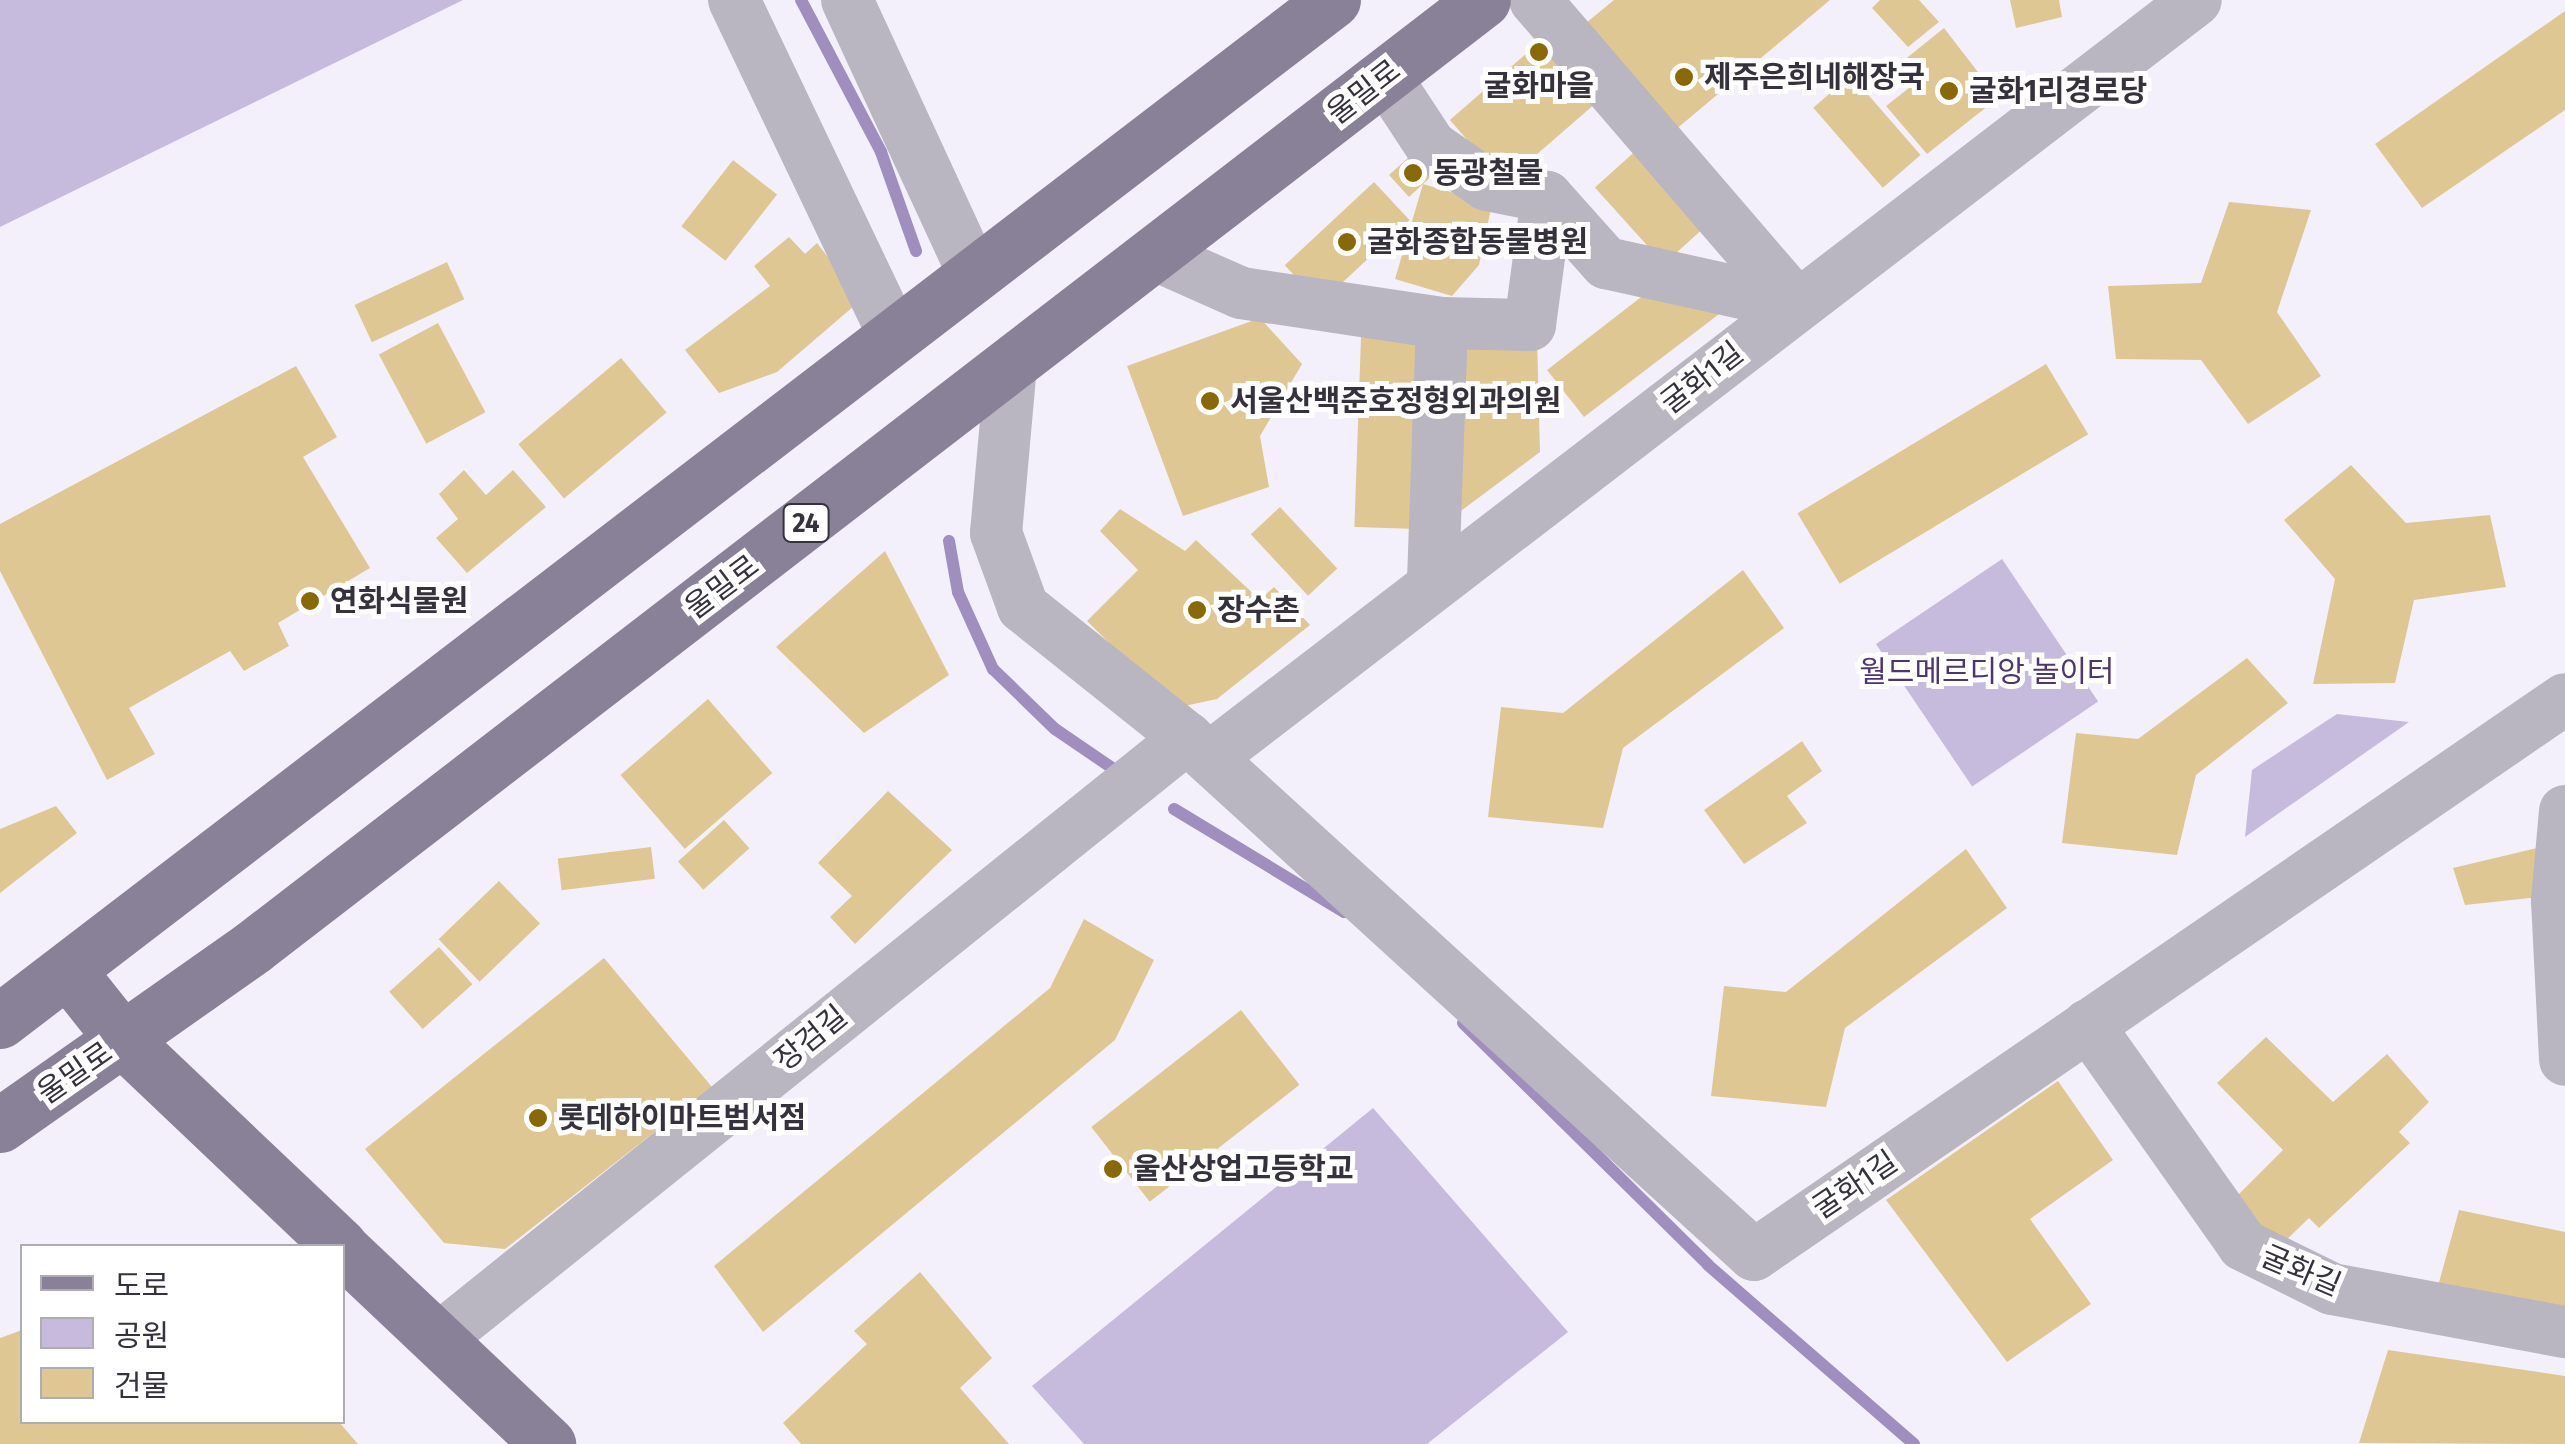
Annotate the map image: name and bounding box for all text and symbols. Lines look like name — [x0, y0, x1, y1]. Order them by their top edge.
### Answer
marker: 굴화마을 — [1528, 41, 1550, 63]
street label: 울밀로 — [1320, 52, 1408, 132]
place label: 제주은희네해장국 — [1704, 59, 1925, 95]
marker: 제주은희네해장국 — [1673, 66, 1695, 88]
place label: 굴화마을 — [1484, 68, 1594, 104]
place label: 굴화1리경로당 — [1969, 73, 2147, 109]
marker: 굴화1리경로당 — [1938, 80, 1960, 102]
place label: 동광철물 — [1433, 155, 1543, 191]
marker: 동광철물 — [1402, 162, 1424, 184]
place label: 굴화종합동물병원 — [1367, 224, 1588, 260]
marker: 굴화종합동물병원 — [1336, 231, 1358, 253]
street label: 굴화1길 — [1654, 335, 1750, 421]
place label: 서울산백준호정형외과의원 — [1230, 383, 1561, 419]
marker: 서울산백준호정형외과의원 — [1199, 390, 1221, 412]
road number: 24 — [781, 500, 831, 546]
street label: 울밀로 — [678, 548, 766, 626]
place label: 연화식물원 — [330, 583, 468, 619]
marker: 연화식물원 — [299, 590, 321, 612]
place label: 장수촌 — [1217, 592, 1300, 628]
marker: 장수촌 — [1186, 599, 1208, 621]
park label: 월드메르디앙 놀이터 — [1859, 654, 2115, 690]
street label: 장검길 — [767, 998, 855, 1078]
street label: 울밀로 — [31, 1035, 119, 1111]
place label: 롯데하이마트범서점 — [558, 1100, 806, 1136]
marker: 롯데하이마트범서점 — [527, 1107, 549, 1129]
street label: 굴화1길 — [1806, 1144, 1904, 1226]
place label: 울산상업고등학교 — [1133, 1151, 1354, 1187]
marker: 울산상업고등학교 — [1102, 1158, 1124, 1180]
street label: 굴화길 — [2256, 1238, 2346, 1304]
legend — [20, 1244, 345, 1424]
text: 도로 — [114, 1268, 169, 1304]
text: 공원 — [114, 1318, 169, 1354]
text: 건물 — [114, 1368, 169, 1404]

